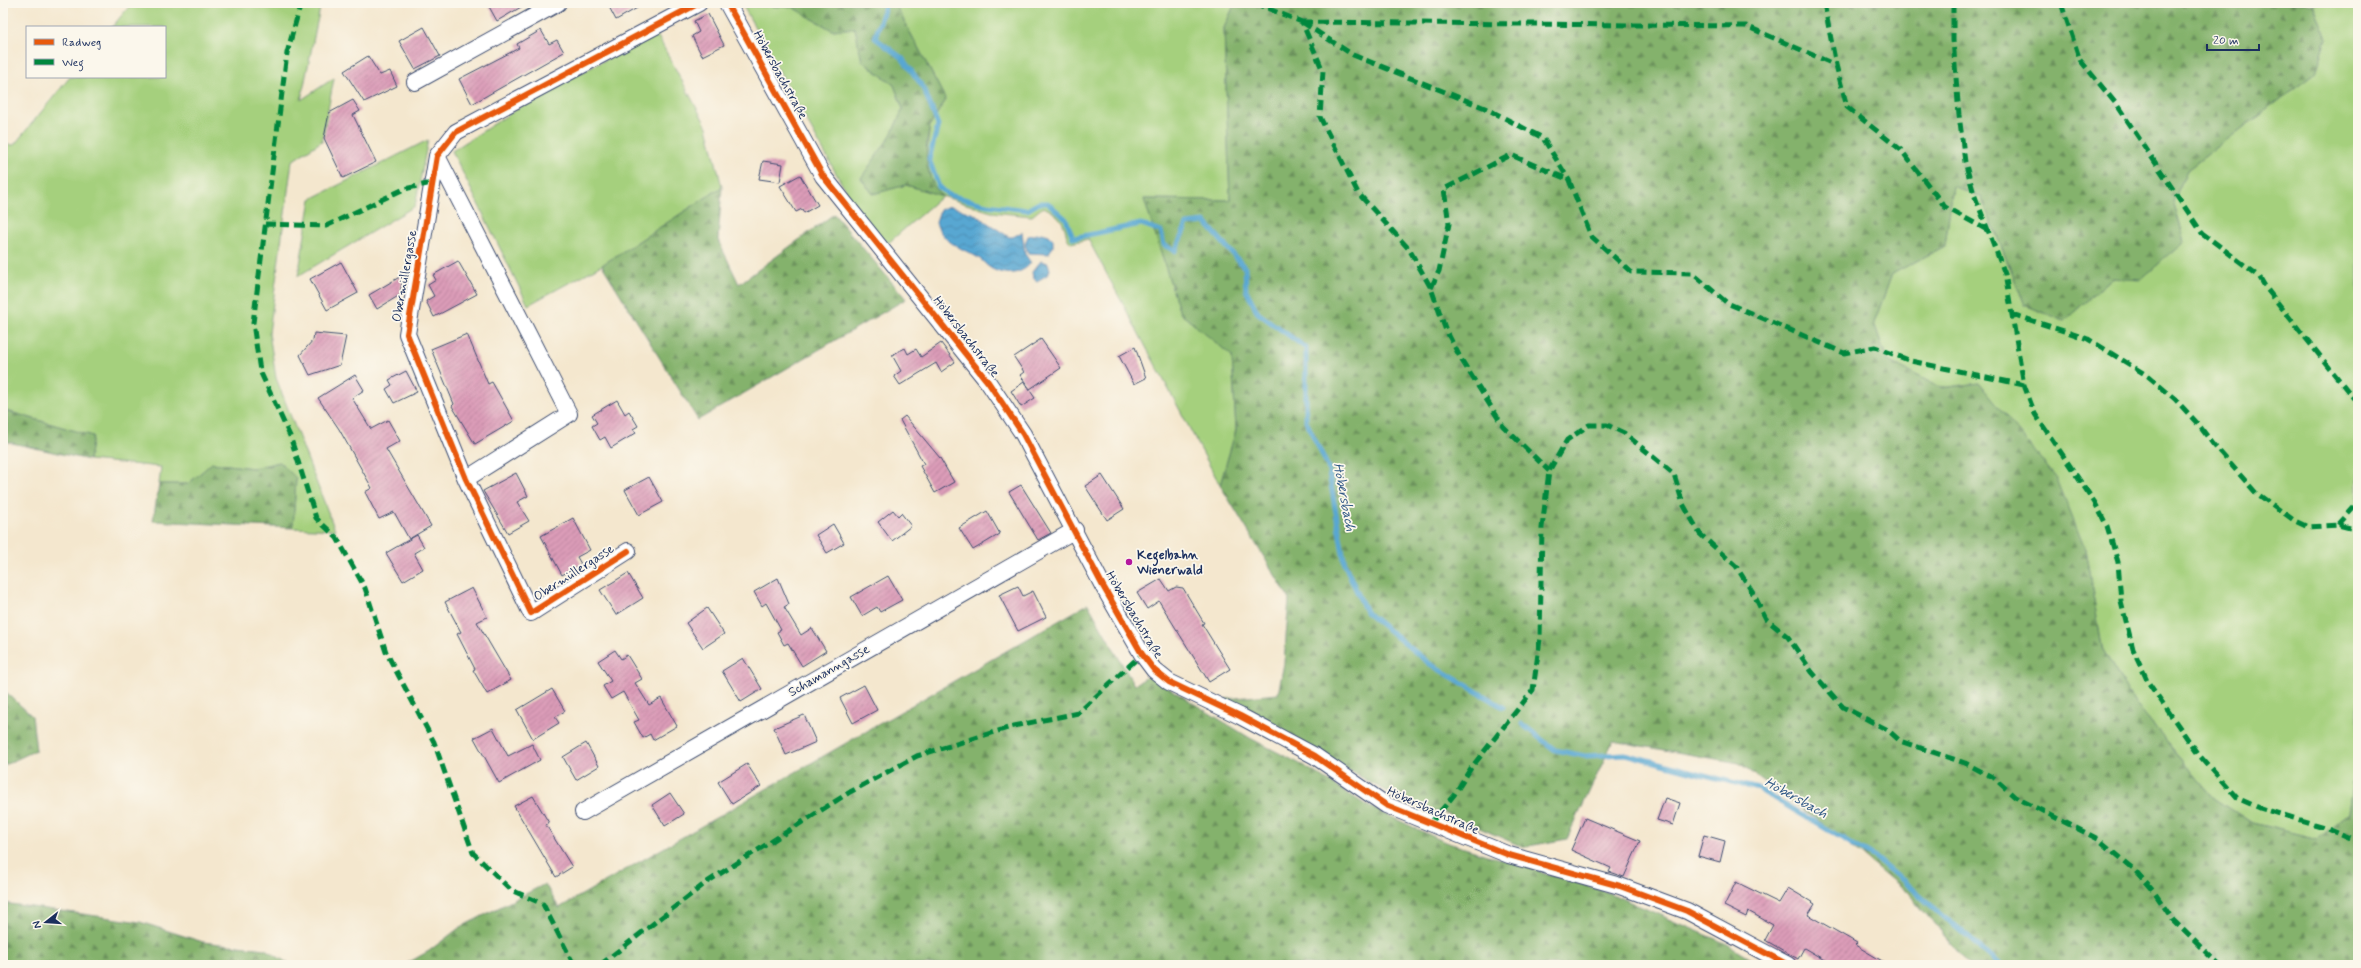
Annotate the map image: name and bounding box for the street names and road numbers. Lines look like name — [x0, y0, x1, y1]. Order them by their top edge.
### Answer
street label: Höbersbachstraße — [749, 28, 811, 122]
street label: Obermüllergasse — [389, 229, 421, 323]
street label: Höbersbachstraße — [929, 293, 1003, 381]
street label: Obermüllergasse — [530, 541, 618, 605]
street label: Höbersbachstraße — [1101, 568, 1167, 662]
street label: Schamanngasse — [785, 641, 873, 701]
street label: Höbersbachstraße — [1384, 783, 1482, 839]

